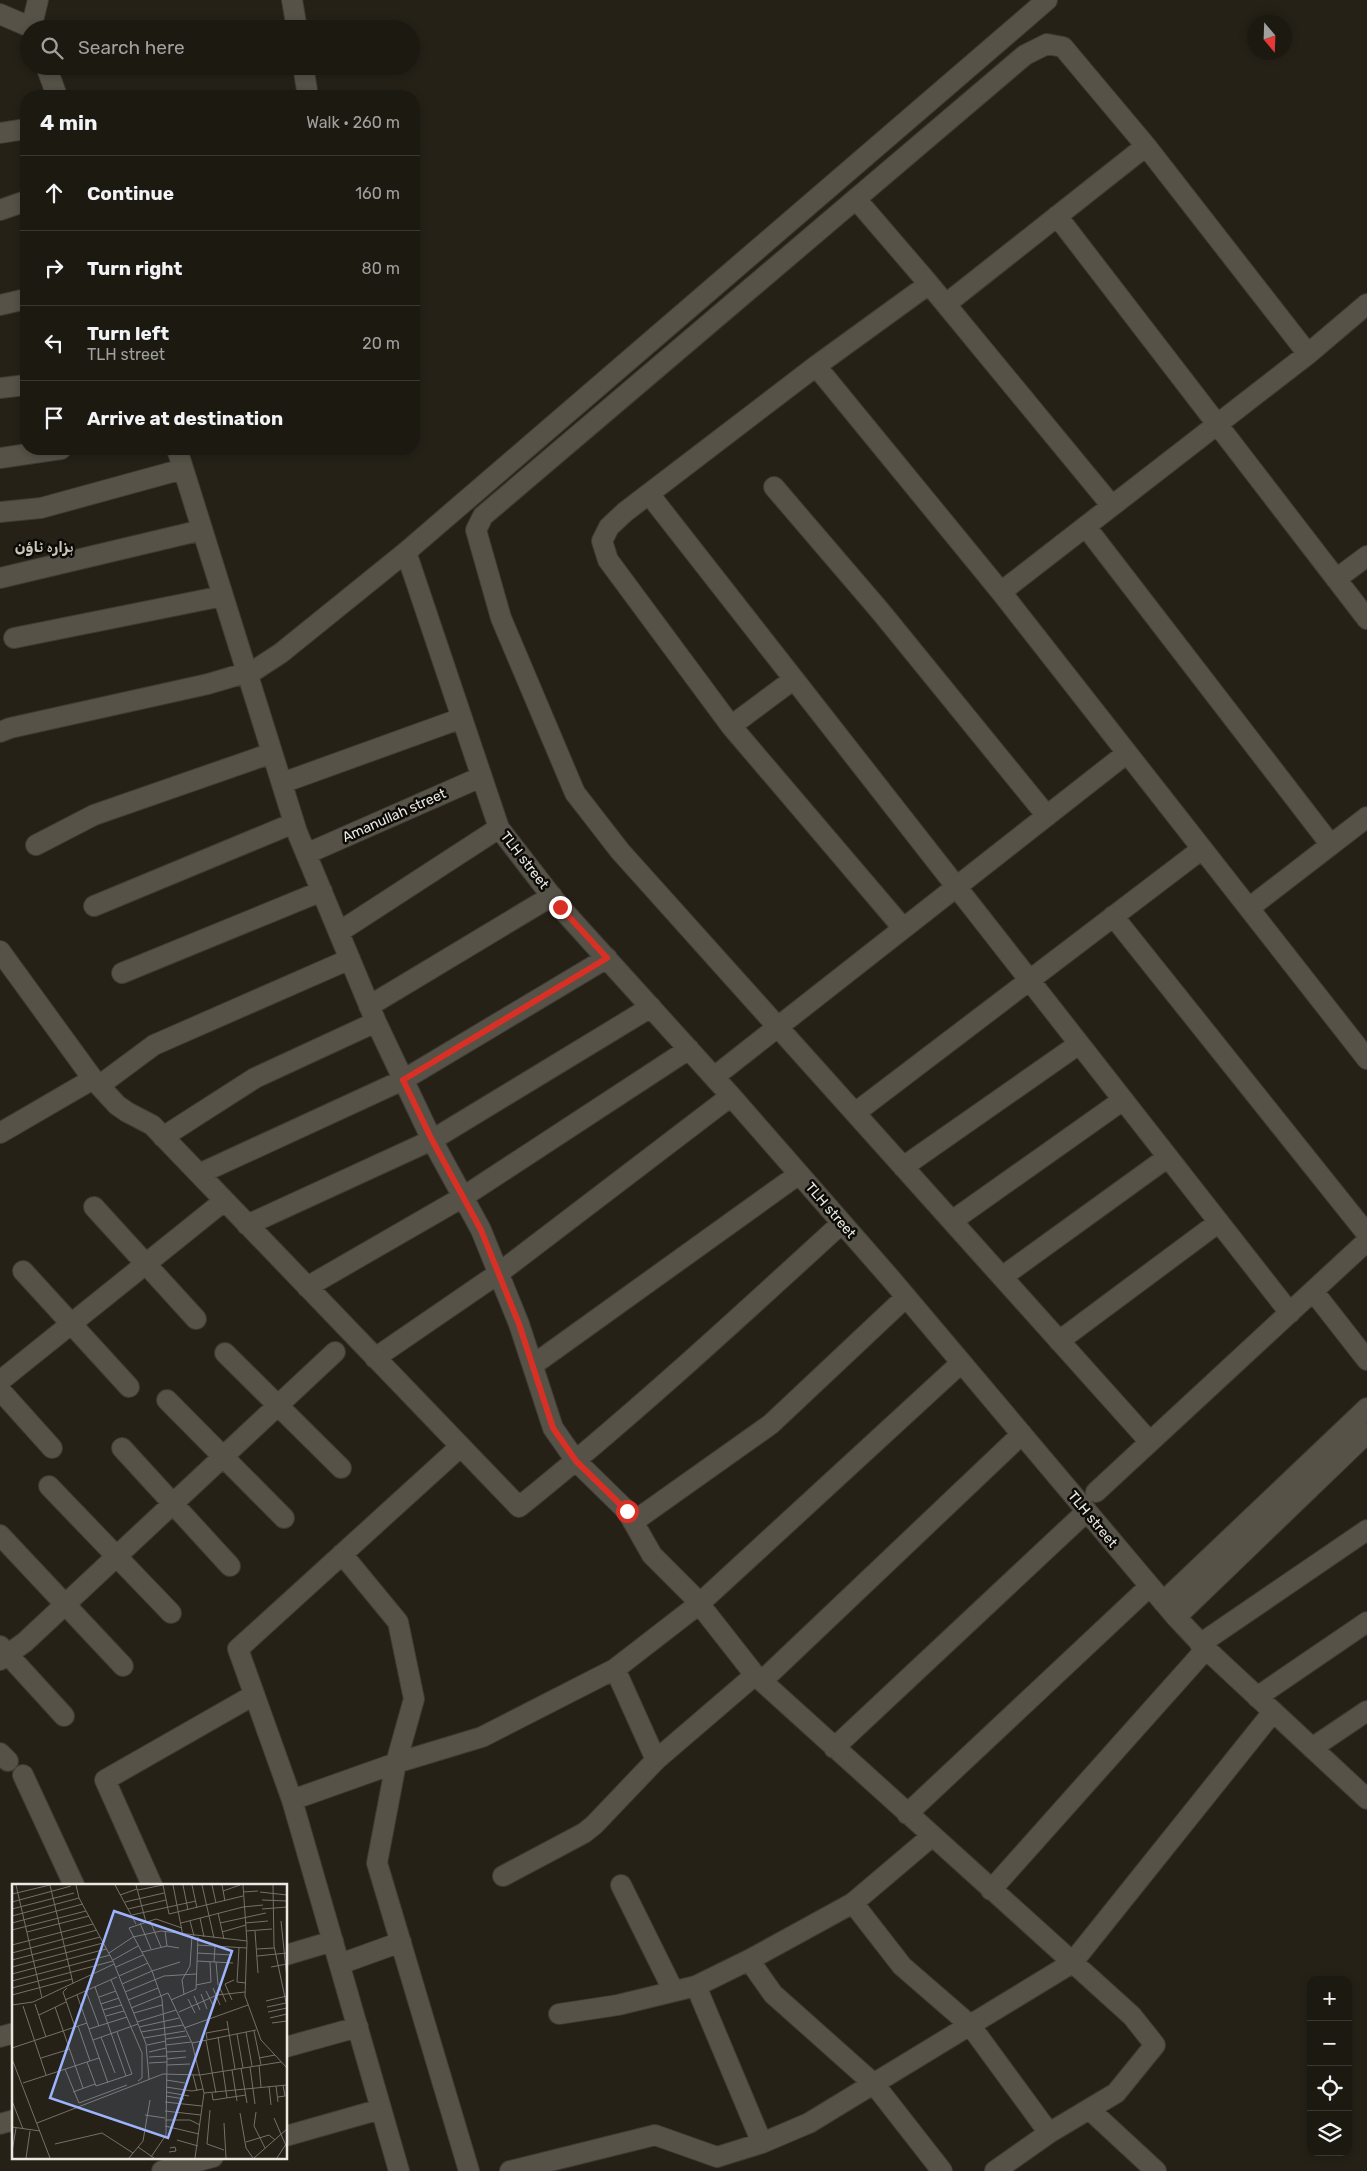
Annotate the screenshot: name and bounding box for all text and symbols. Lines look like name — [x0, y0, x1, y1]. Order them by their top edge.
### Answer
north arrow — [1247, 15, 1292, 60]
search box — [20, 20, 420, 75]
icon: search — [38, 34, 66, 62]
text: Search here — [78, 36, 185, 59]
text: 4 min — [40, 110, 98, 135]
text: Walk · 260 m — [306, 113, 400, 132]
icon: ahead — [40, 179, 68, 207]
text: Continue — [87, 182, 174, 205]
text: 160 m — [355, 184, 400, 203]
icon: right — [40, 254, 68, 282]
text: Turn right — [87, 257, 182, 280]
text: 80 m — [362, 259, 400, 278]
text: Turn left — [87, 322, 169, 345]
icon: left — [40, 329, 68, 357]
text: 20 m — [362, 334, 400, 353]
text: TLH street — [87, 345, 165, 364]
icon: arrive — [40, 404, 68, 432]
text: Arrive at destination — [87, 407, 283, 430]
district label: ہزارہ ٹاؤن — [15, 538, 73, 556]
street label: Amanullah street — [340, 785, 449, 846]
street label: TLH street — [497, 828, 553, 893]
route end — [549, 896, 572, 919]
street label: TLH street — [802, 1179, 860, 1242]
street label: TLH street — [1064, 1488, 1121, 1551]
route start — [616, 1500, 639, 1523]
inset map — [12, 1884, 288, 2158]
map controls — [1307, 1976, 1352, 2156]
button: + — [1307, 1976, 1352, 2021]
button: − — [1307, 2021, 1352, 2066]
button: locate — [1307, 2066, 1352, 2111]
button: layers — [1307, 2111, 1352, 2156]

